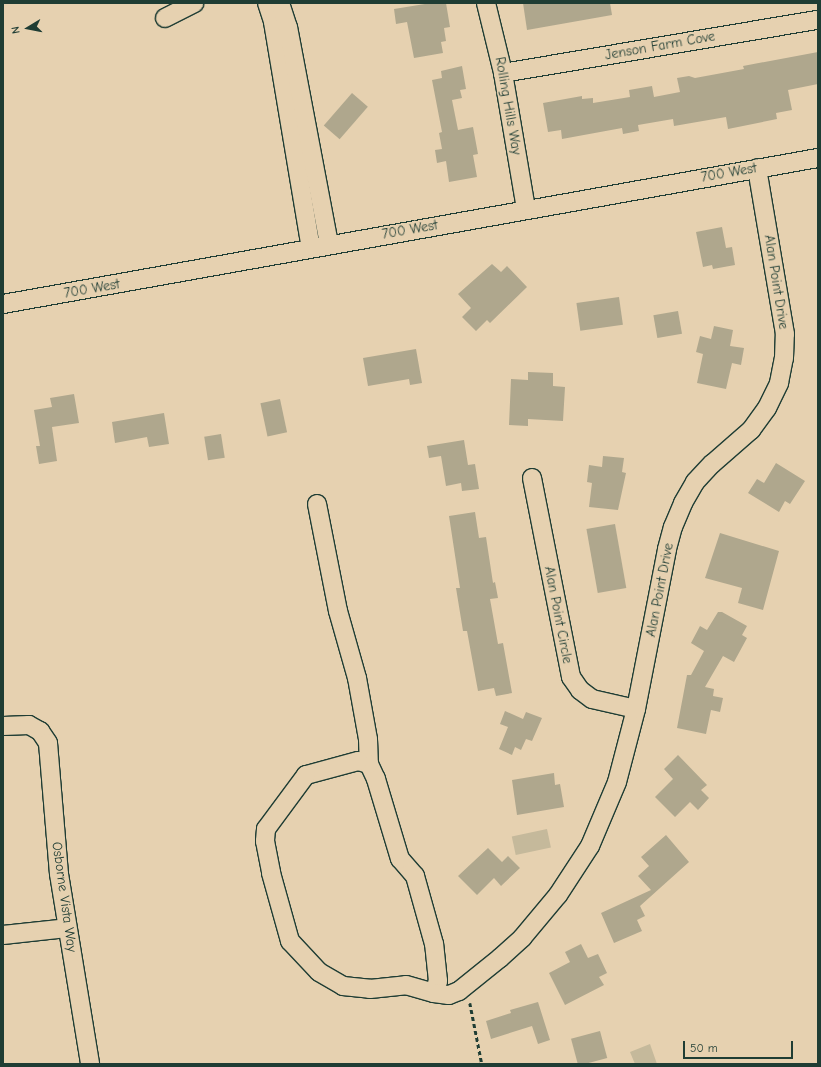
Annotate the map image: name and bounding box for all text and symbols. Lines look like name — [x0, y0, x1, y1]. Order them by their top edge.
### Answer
north arrow — [8, 8, 48, 48]
text: N — [9, 26, 23, 35]
street label: Jenson Farm Cove — [604, 28, 716, 64]
street label: Rolling Hills Way — [491, 56, 525, 156]
street label: 700 West — [700, 160, 758, 186]
street label: 700 West — [381, 217, 439, 243]
street label: Alan Point Drive — [760, 234, 792, 330]
street label: 700 West — [63, 276, 121, 302]
street label: Alan Point Drive — [643, 542, 677, 638]
street label: Alan Point Circle — [540, 565, 576, 665]
street label: Osborne Vista Way — [48, 841, 80, 953]
scale bar — [685, 1033, 795, 1059]
text: 50 m — [690, 1041, 718, 1055]

